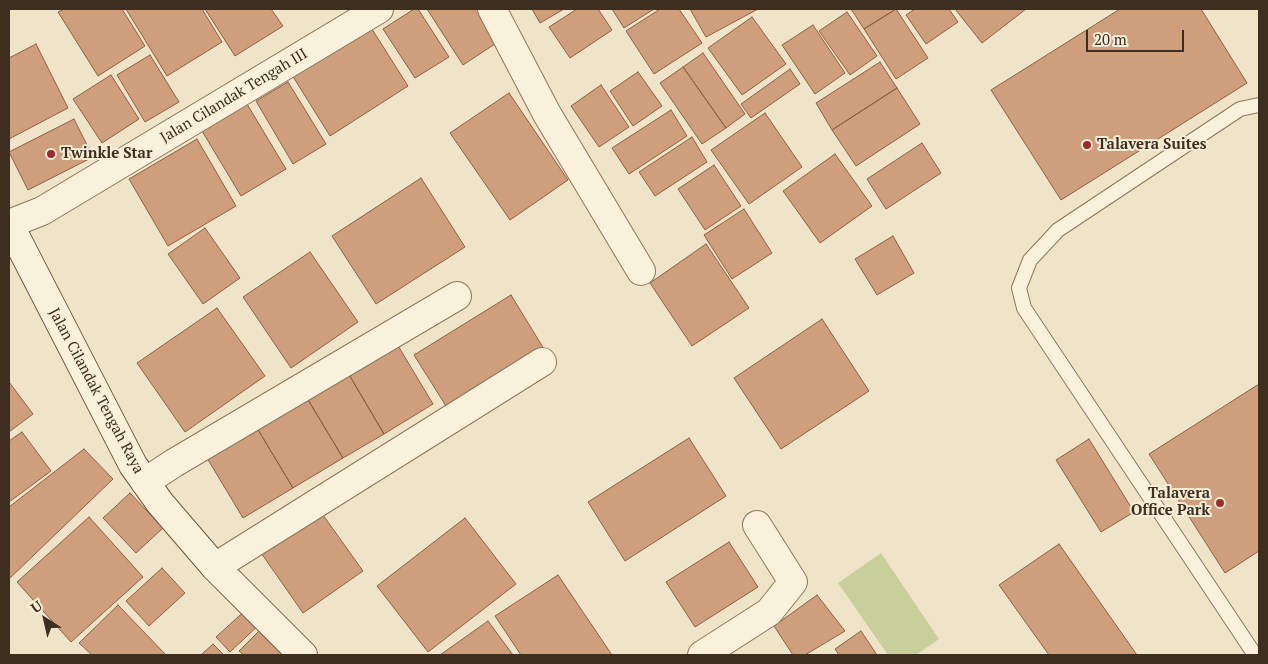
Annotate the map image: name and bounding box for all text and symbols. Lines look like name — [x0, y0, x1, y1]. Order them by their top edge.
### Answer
scale bar — [1088, 20, 1186, 52]
text: 20 m — [1094, 29, 1127, 49]
street label: Jalan Cilandak Tengah III — [157, 45, 311, 147]
place label: Talavera Suites — [1097, 136, 1207, 154]
marker: Talavera Suites — [1081, 139, 1093, 151]
place label: Twinkle Star — [61, 145, 152, 163]
marker: Twinkle Star — [45, 148, 57, 160]
street label: Jalan Cilandak Tengah Raya — [45, 305, 147, 477]
place label: Talavera Office Park — [1131, 485, 1210, 520]
marker: Talavera Office Park — [1214, 497, 1226, 509]
north arrow — [20, 594, 70, 644]
text: U — [27, 596, 46, 617]

